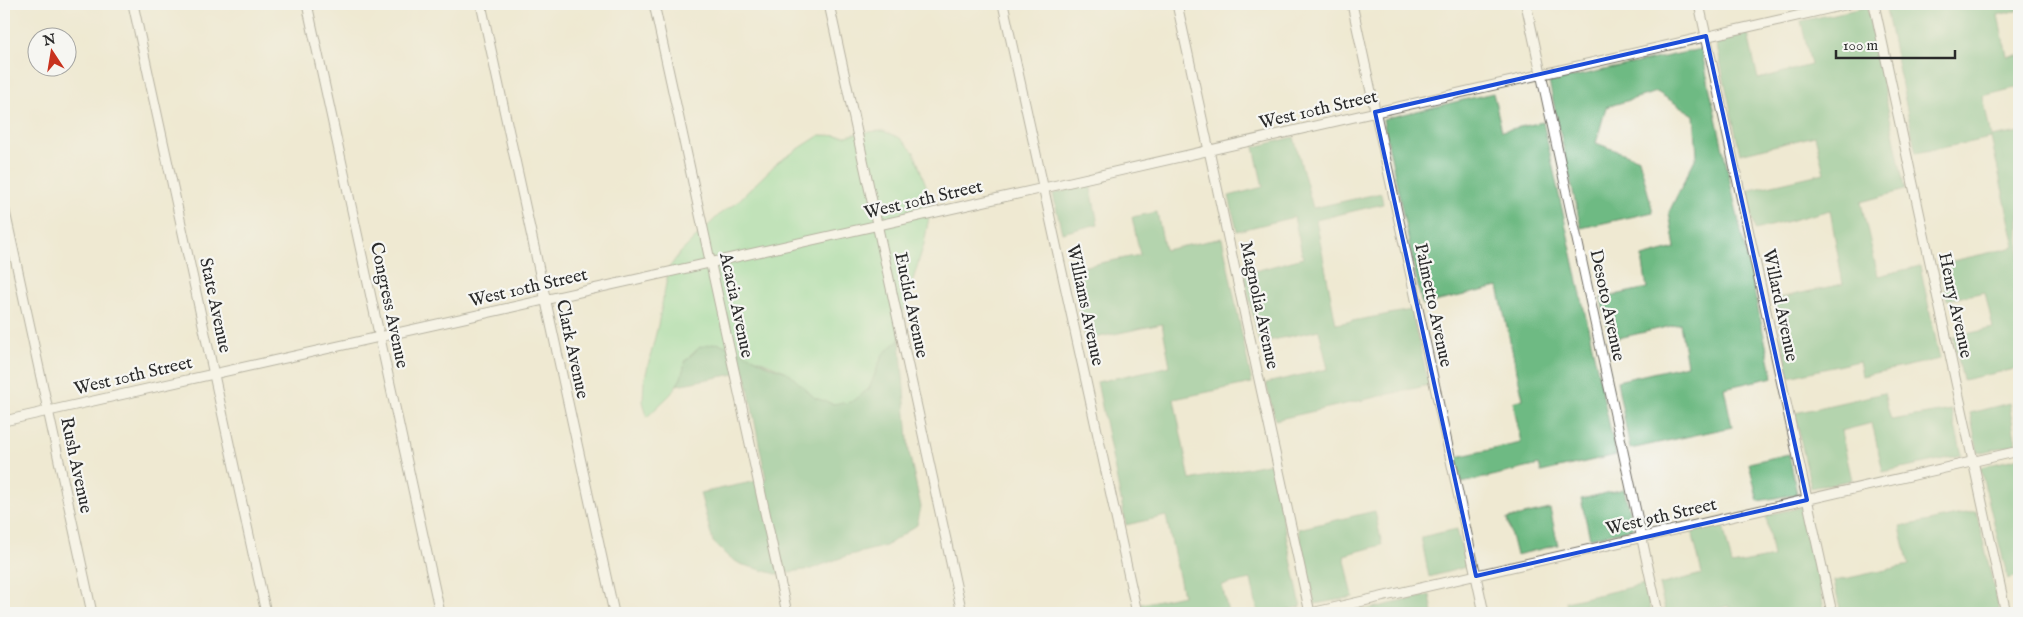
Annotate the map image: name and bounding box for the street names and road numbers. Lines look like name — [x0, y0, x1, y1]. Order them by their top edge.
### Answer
street label: West 10th Street — [1257, 86, 1380, 135]
street label: West 10th Street — [862, 176, 985, 225]
street label: Magnolia Avenue — [1234, 239, 1283, 371]
street label: Congress Avenue — [364, 240, 413, 370]
street label: Palmetto Avenue — [1408, 241, 1457, 369]
street label: Williams Avenue — [1060, 242, 1109, 368]
street label: Desoto Avenue — [1583, 247, 1630, 363]
street label: Willard Avenue — [1756, 247, 1803, 364]
street label: Acacia Avenue — [713, 250, 758, 360]
street label: Euclid Avenue — [888, 250, 933, 360]
street label: Henry Avenue — [1932, 250, 1977, 360]
street label: State Avenue — [193, 256, 236, 355]
street label: West 10th Street — [467, 264, 590, 313]
street label: Clark Avenue — [550, 298, 593, 401]
street label: West 10th Street — [72, 352, 195, 401]
street label: Rush Avenue — [54, 415, 97, 516]
street label: West 9th Street — [1604, 494, 1719, 541]

